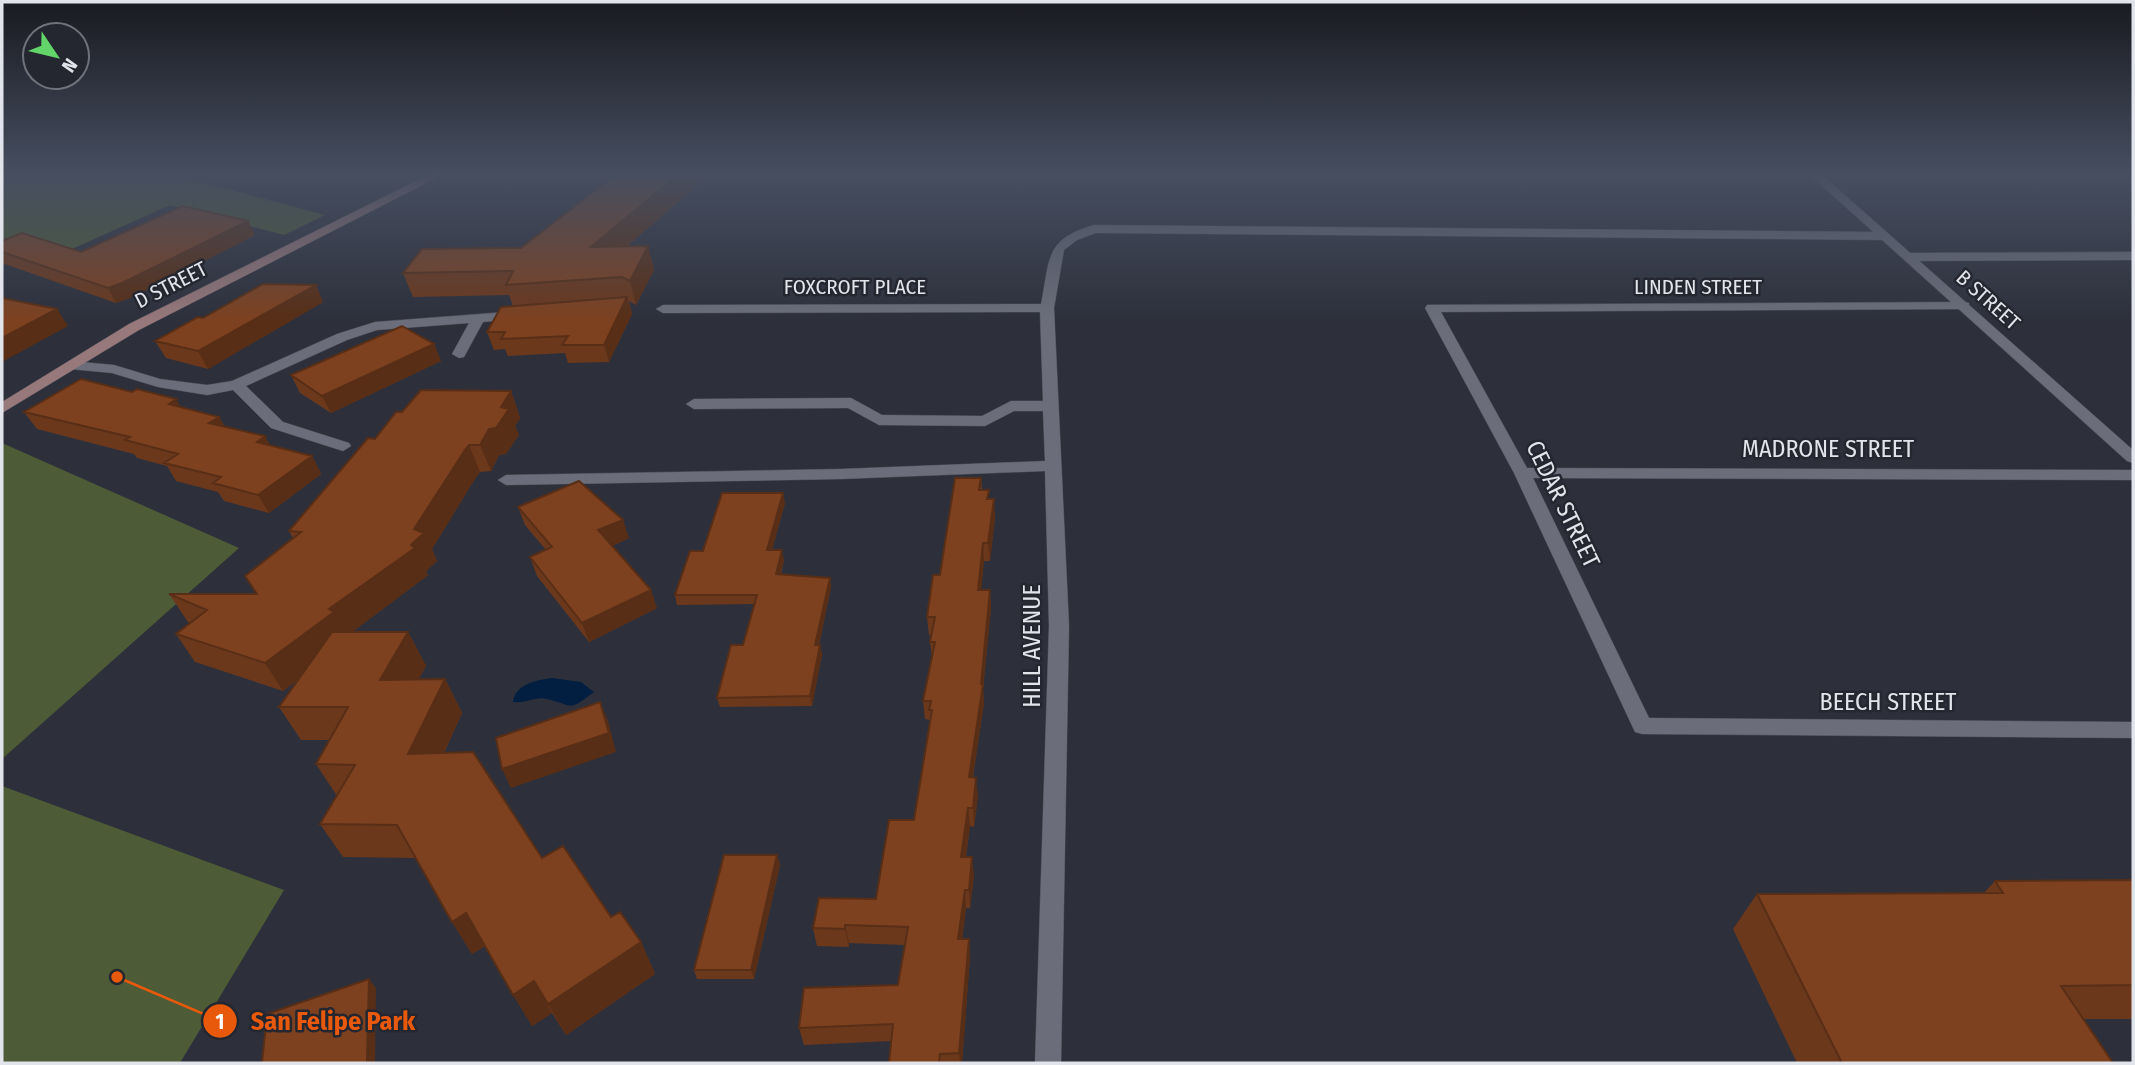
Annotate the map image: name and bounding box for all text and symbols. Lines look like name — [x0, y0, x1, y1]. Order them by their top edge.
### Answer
north arrow — [21, 21, 91, 91]
text: N — [57, 54, 82, 77]
street label: D STREET — [130, 256, 212, 314]
street label: B STREET — [1951, 265, 2026, 336]
street label: FOXCROFT PLACE — [784, 274, 926, 300]
street label: LINDEN STREET — [1634, 274, 1762, 300]
street label: MADRONE STREET — [1742, 435, 1914, 463]
street label: CEDAR STREET — [1520, 436, 1606, 572]
street label: HILL AVENUE — [1018, 584, 1046, 708]
street label: BEECH STREET — [1820, 688, 1956, 716]
callout: San Felipe Park — [202, 998, 429, 1045]
text: San Felipe Park — [251, 1006, 416, 1037]
text: 1 — [216, 1009, 224, 1035]

